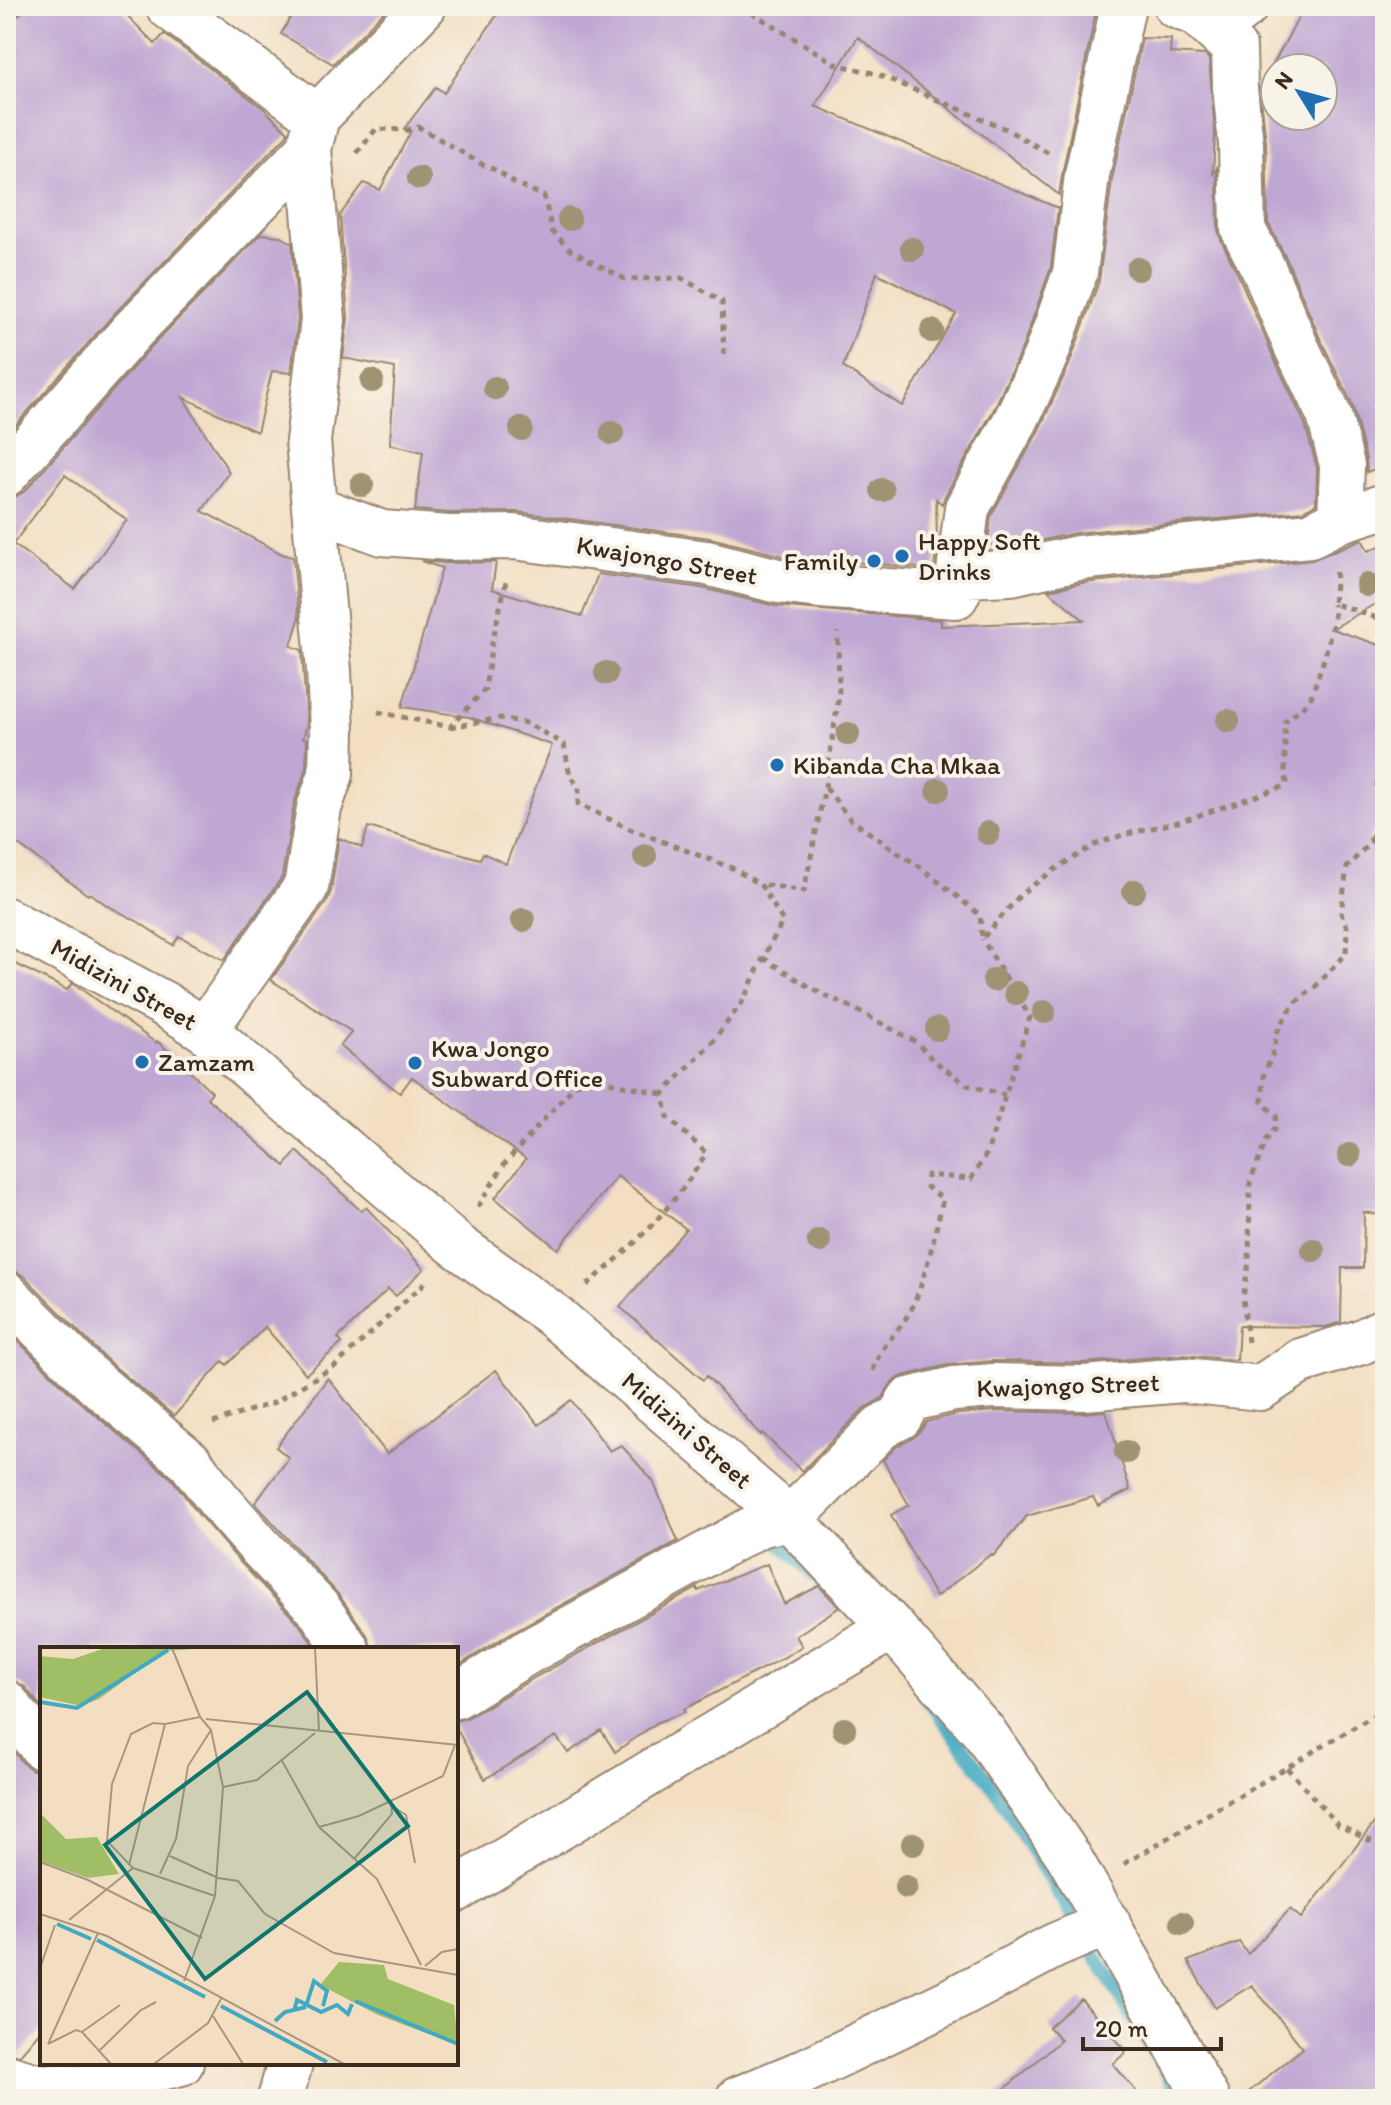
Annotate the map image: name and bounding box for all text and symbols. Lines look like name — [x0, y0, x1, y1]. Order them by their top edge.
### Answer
north arrow — [1259, 52, 1339, 132]
text: N — [1268, 66, 1299, 94]
place label: Happy Soft Drinks — [918, 525, 1041, 587]
street label: Kwajongo Street — [574, 528, 760, 592]
place label: Family — [784, 545, 858, 577]
marker: Happy Soft Drinks — [893, 547, 911, 565]
marker: Family — [865, 552, 883, 570]
place label: Kibanda Cha Mkaa — [793, 749, 1001, 781]
marker: Kibanda Cha Mkaa — [768, 756, 786, 774]
street label: Midizini Street — [45, 931, 203, 1038]
place label: Kwa Jongo Subward Office — [431, 1032, 603, 1094]
place label: Zamzam — [158, 1046, 255, 1078]
marker: Zamzam — [133, 1053, 151, 1071]
marker: Kwa Jongo Subward Office — [406, 1054, 424, 1072]
street label: Midizini Street — [615, 1365, 759, 1496]
street label: Kwajongo Street — [976, 1366, 1160, 1404]
inset map — [40, 1647, 458, 2065]
scale bar — [1083, 2001, 1221, 2051]
text: 20 m — [1095, 2014, 1148, 2043]

